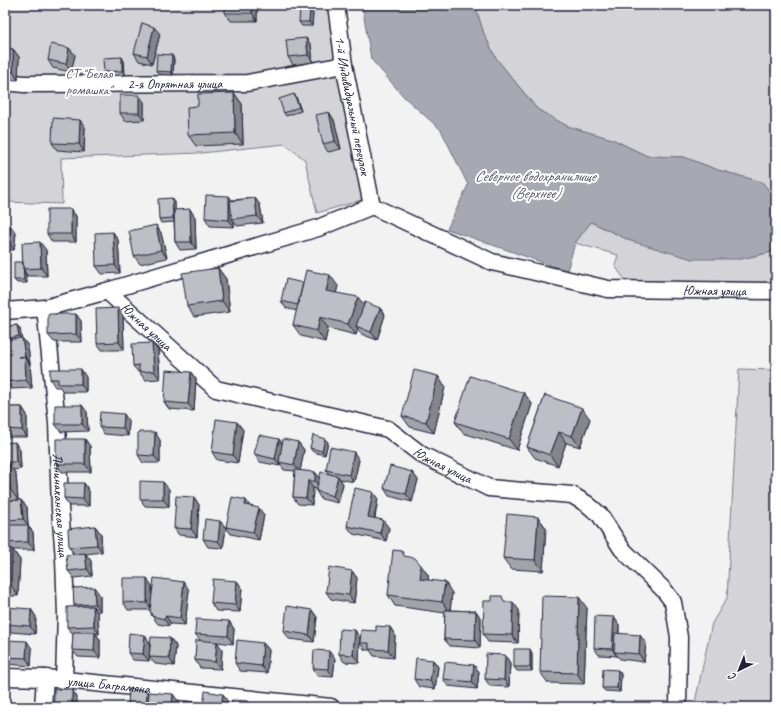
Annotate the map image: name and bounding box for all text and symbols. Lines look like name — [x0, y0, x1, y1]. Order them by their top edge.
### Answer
street label: 1-й Индивидуальный переулок — [331, 35, 374, 178]
park label: СТ "Белая ромашка" — [66, 65, 115, 98]
street label: 2-я Опрятная улица — [127, 75, 223, 93]
water label: Северное водохранилище (Верхнее) — [475, 167, 597, 203]
street label: Южная улица — [683, 282, 748, 300]
street label: Южная улица — [117, 299, 176, 355]
street label: Южная улица — [410, 444, 476, 488]
street label: Ленинаканская улица — [49, 453, 72, 559]
north arrow — [719, 650, 759, 690]
text: С — [724, 669, 739, 684]
street label: улица Баграмяна — [65, 672, 152, 698]

